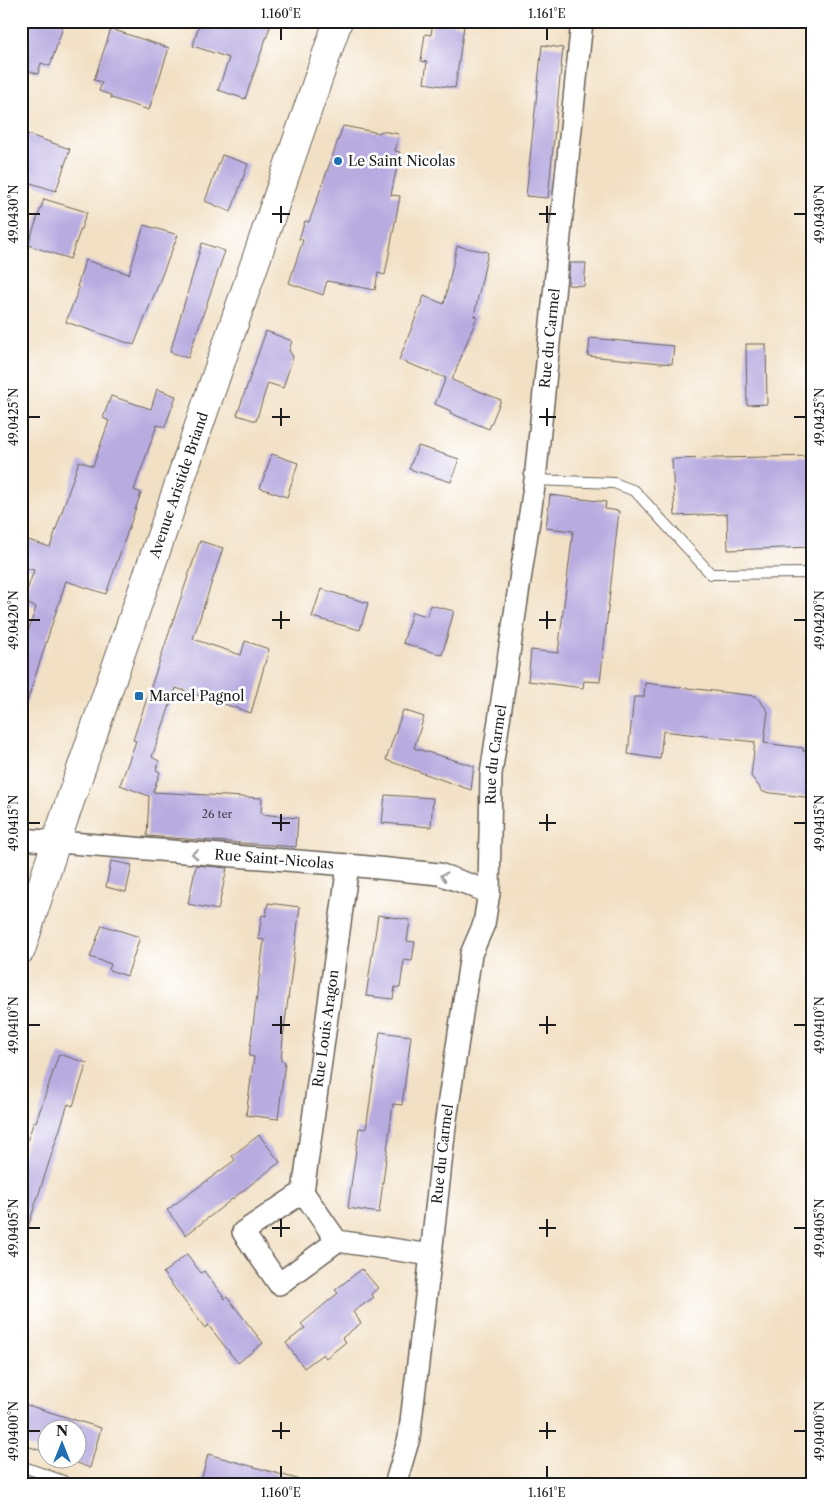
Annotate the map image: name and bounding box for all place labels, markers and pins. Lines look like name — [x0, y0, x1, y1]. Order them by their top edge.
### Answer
place label: Le Saint Nicolas — [348, 152, 455, 170]
marker: Le Saint Nicolas — [332, 155, 344, 167]
place label: Marcel Pagnol — [149, 687, 245, 705]
marker: Marcel Pagnol — [133, 690, 145, 702]

